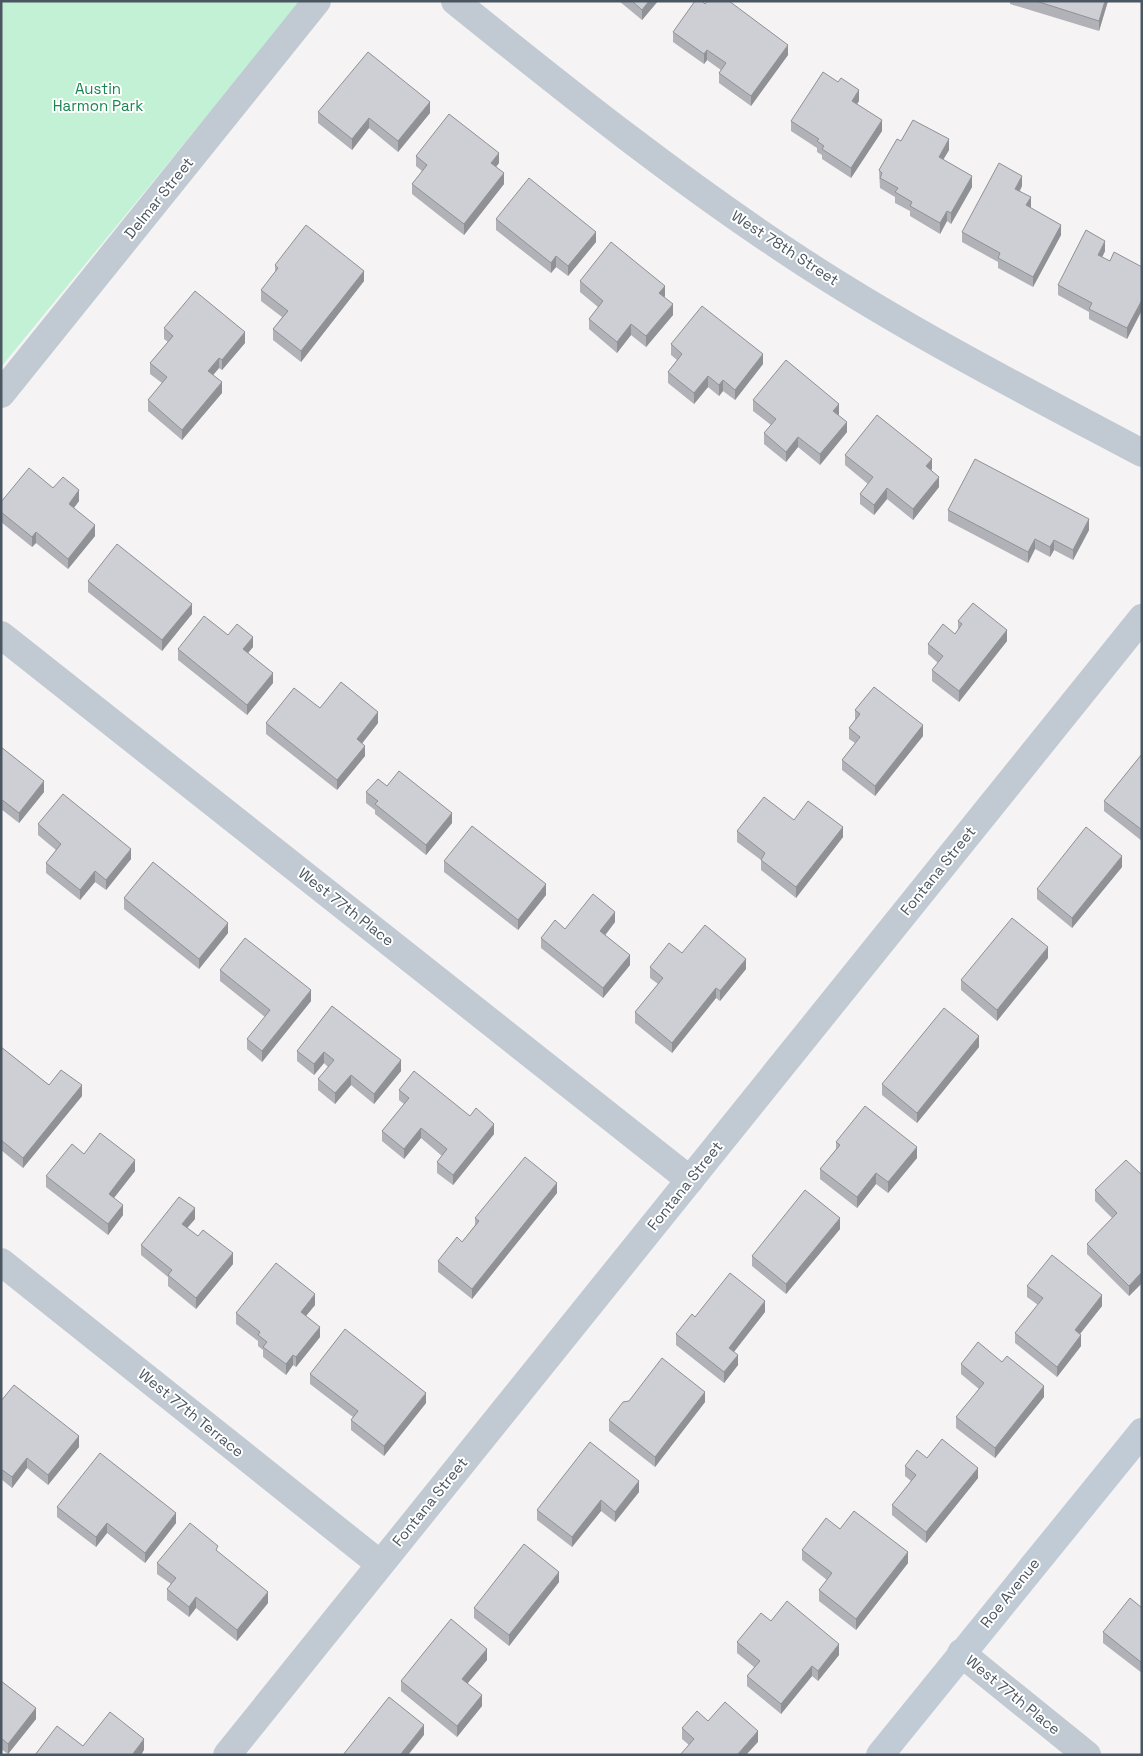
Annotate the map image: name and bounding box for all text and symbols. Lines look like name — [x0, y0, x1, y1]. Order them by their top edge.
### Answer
park label: Austin Harmon Park — [53, 79, 143, 115]
street label: Delmar Street — [120, 153, 197, 242]
street label: West 78th Street — [728, 206, 842, 289]
street label: Fontana Street — [896, 822, 979, 919]
street label: West 77th Place — [295, 863, 398, 950]
street label: Fontana Street — [643, 1137, 726, 1234]
street label: West 77th Terrace — [135, 1364, 248, 1461]
street label: Fontana Street — [388, 1453, 471, 1550]
street label: Roe Avenue — [976, 1554, 1044, 1631]
street label: West 77th Place — [962, 1651, 1065, 1739]

